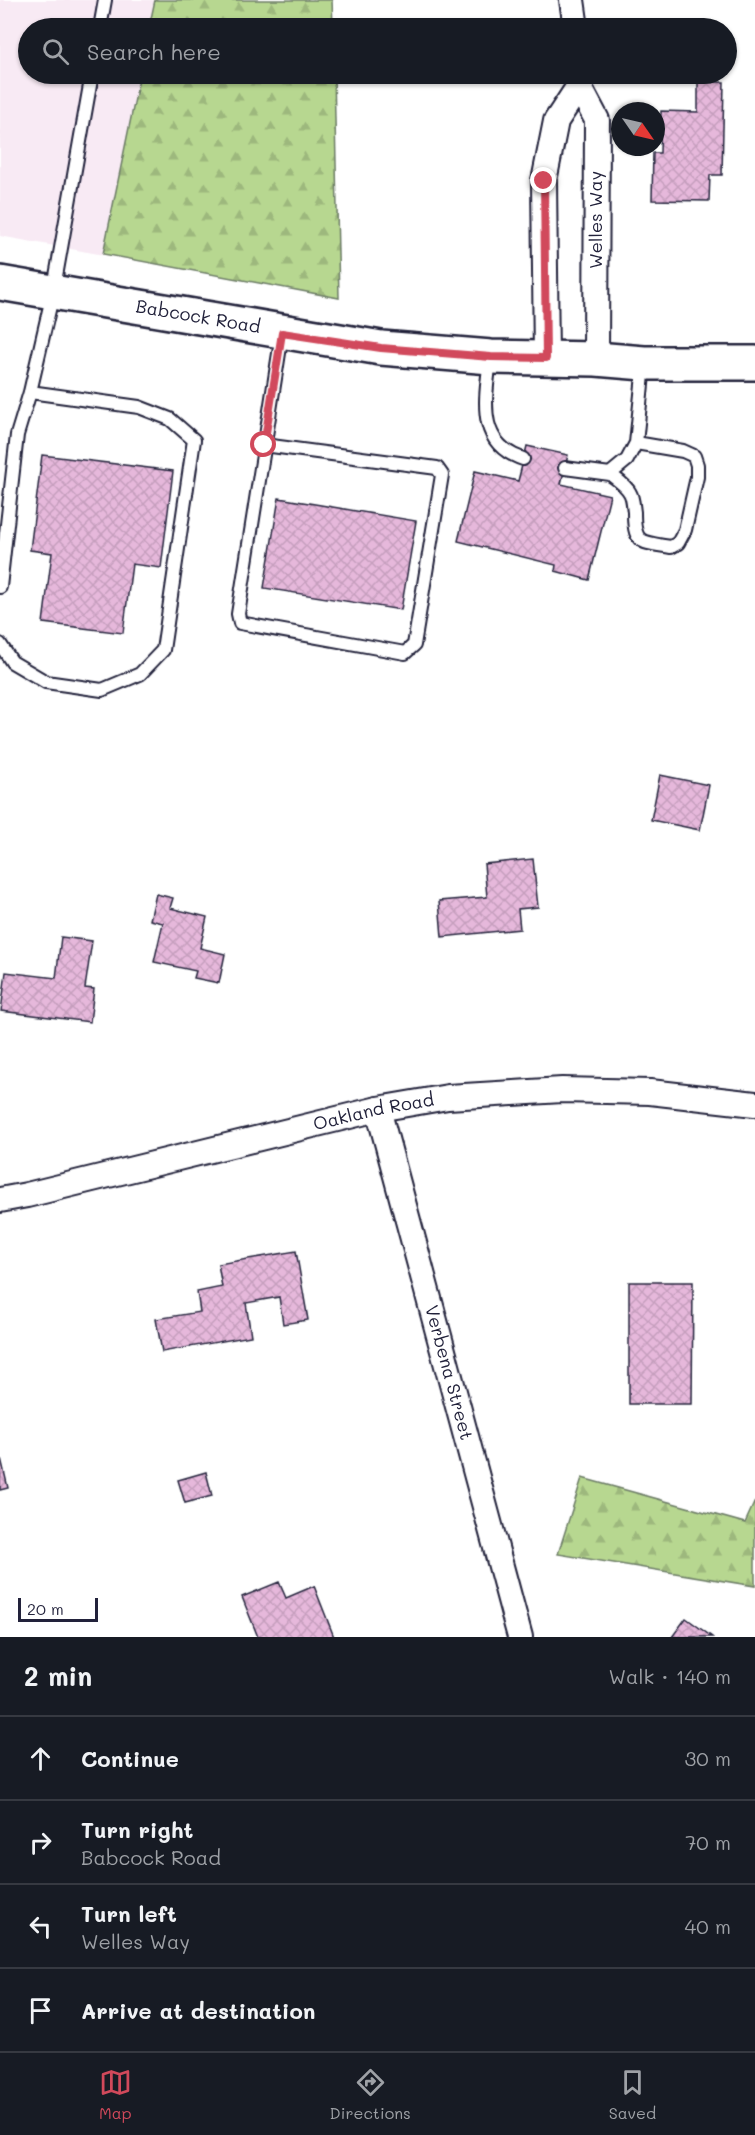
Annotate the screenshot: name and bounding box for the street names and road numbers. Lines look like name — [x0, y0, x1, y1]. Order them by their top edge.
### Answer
street label: Welles Way — [583, 171, 607, 269]
street label: Babcock Road — [134, 293, 262, 338]
street label: Oakland Road — [311, 1087, 436, 1135]
street label: Verbena Street — [420, 1302, 479, 1442]

